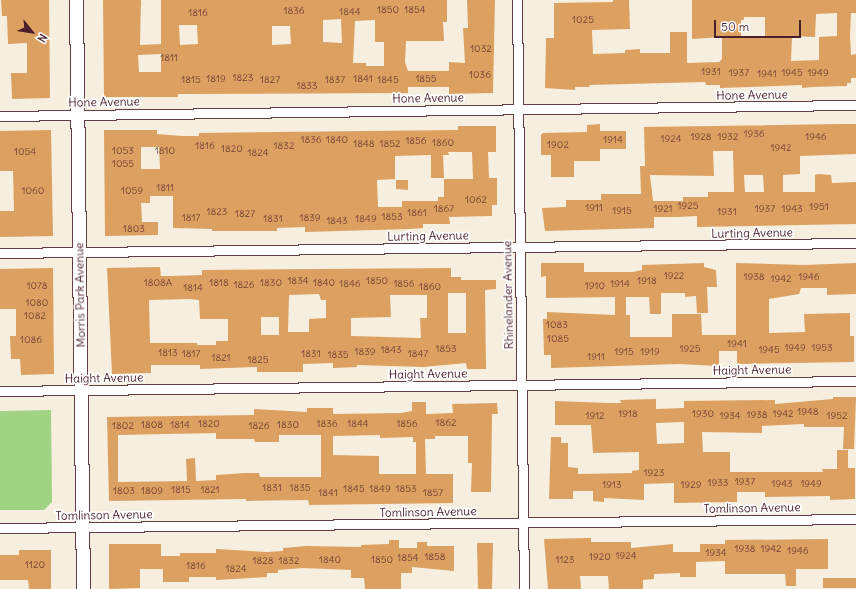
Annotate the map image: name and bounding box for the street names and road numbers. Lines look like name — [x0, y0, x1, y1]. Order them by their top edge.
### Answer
street label: Hone Avenue — [716, 87, 788, 103]
street label: Hone Avenue — [392, 90, 464, 106]
street label: Hone Avenue — [68, 94, 140, 110]
street label: Lurting Avenue — [711, 225, 793, 241]
street label: Lurting Avenue — [387, 228, 469, 244]
street label: Rhinelander Avenue — [500, 241, 516, 349]
street label: Morris Park Avenue — [72, 242, 88, 348]
street label: Haight Avenue — [712, 362, 792, 378]
street label: Haight Avenue — [388, 366, 468, 382]
street label: Haight Avenue — [64, 370, 144, 386]
street label: Tomlinson Avenue — [703, 500, 801, 516]
street label: Tomlinson Avenue — [379, 504, 477, 520]
street label: Tomlinson Avenue — [55, 507, 153, 523]

